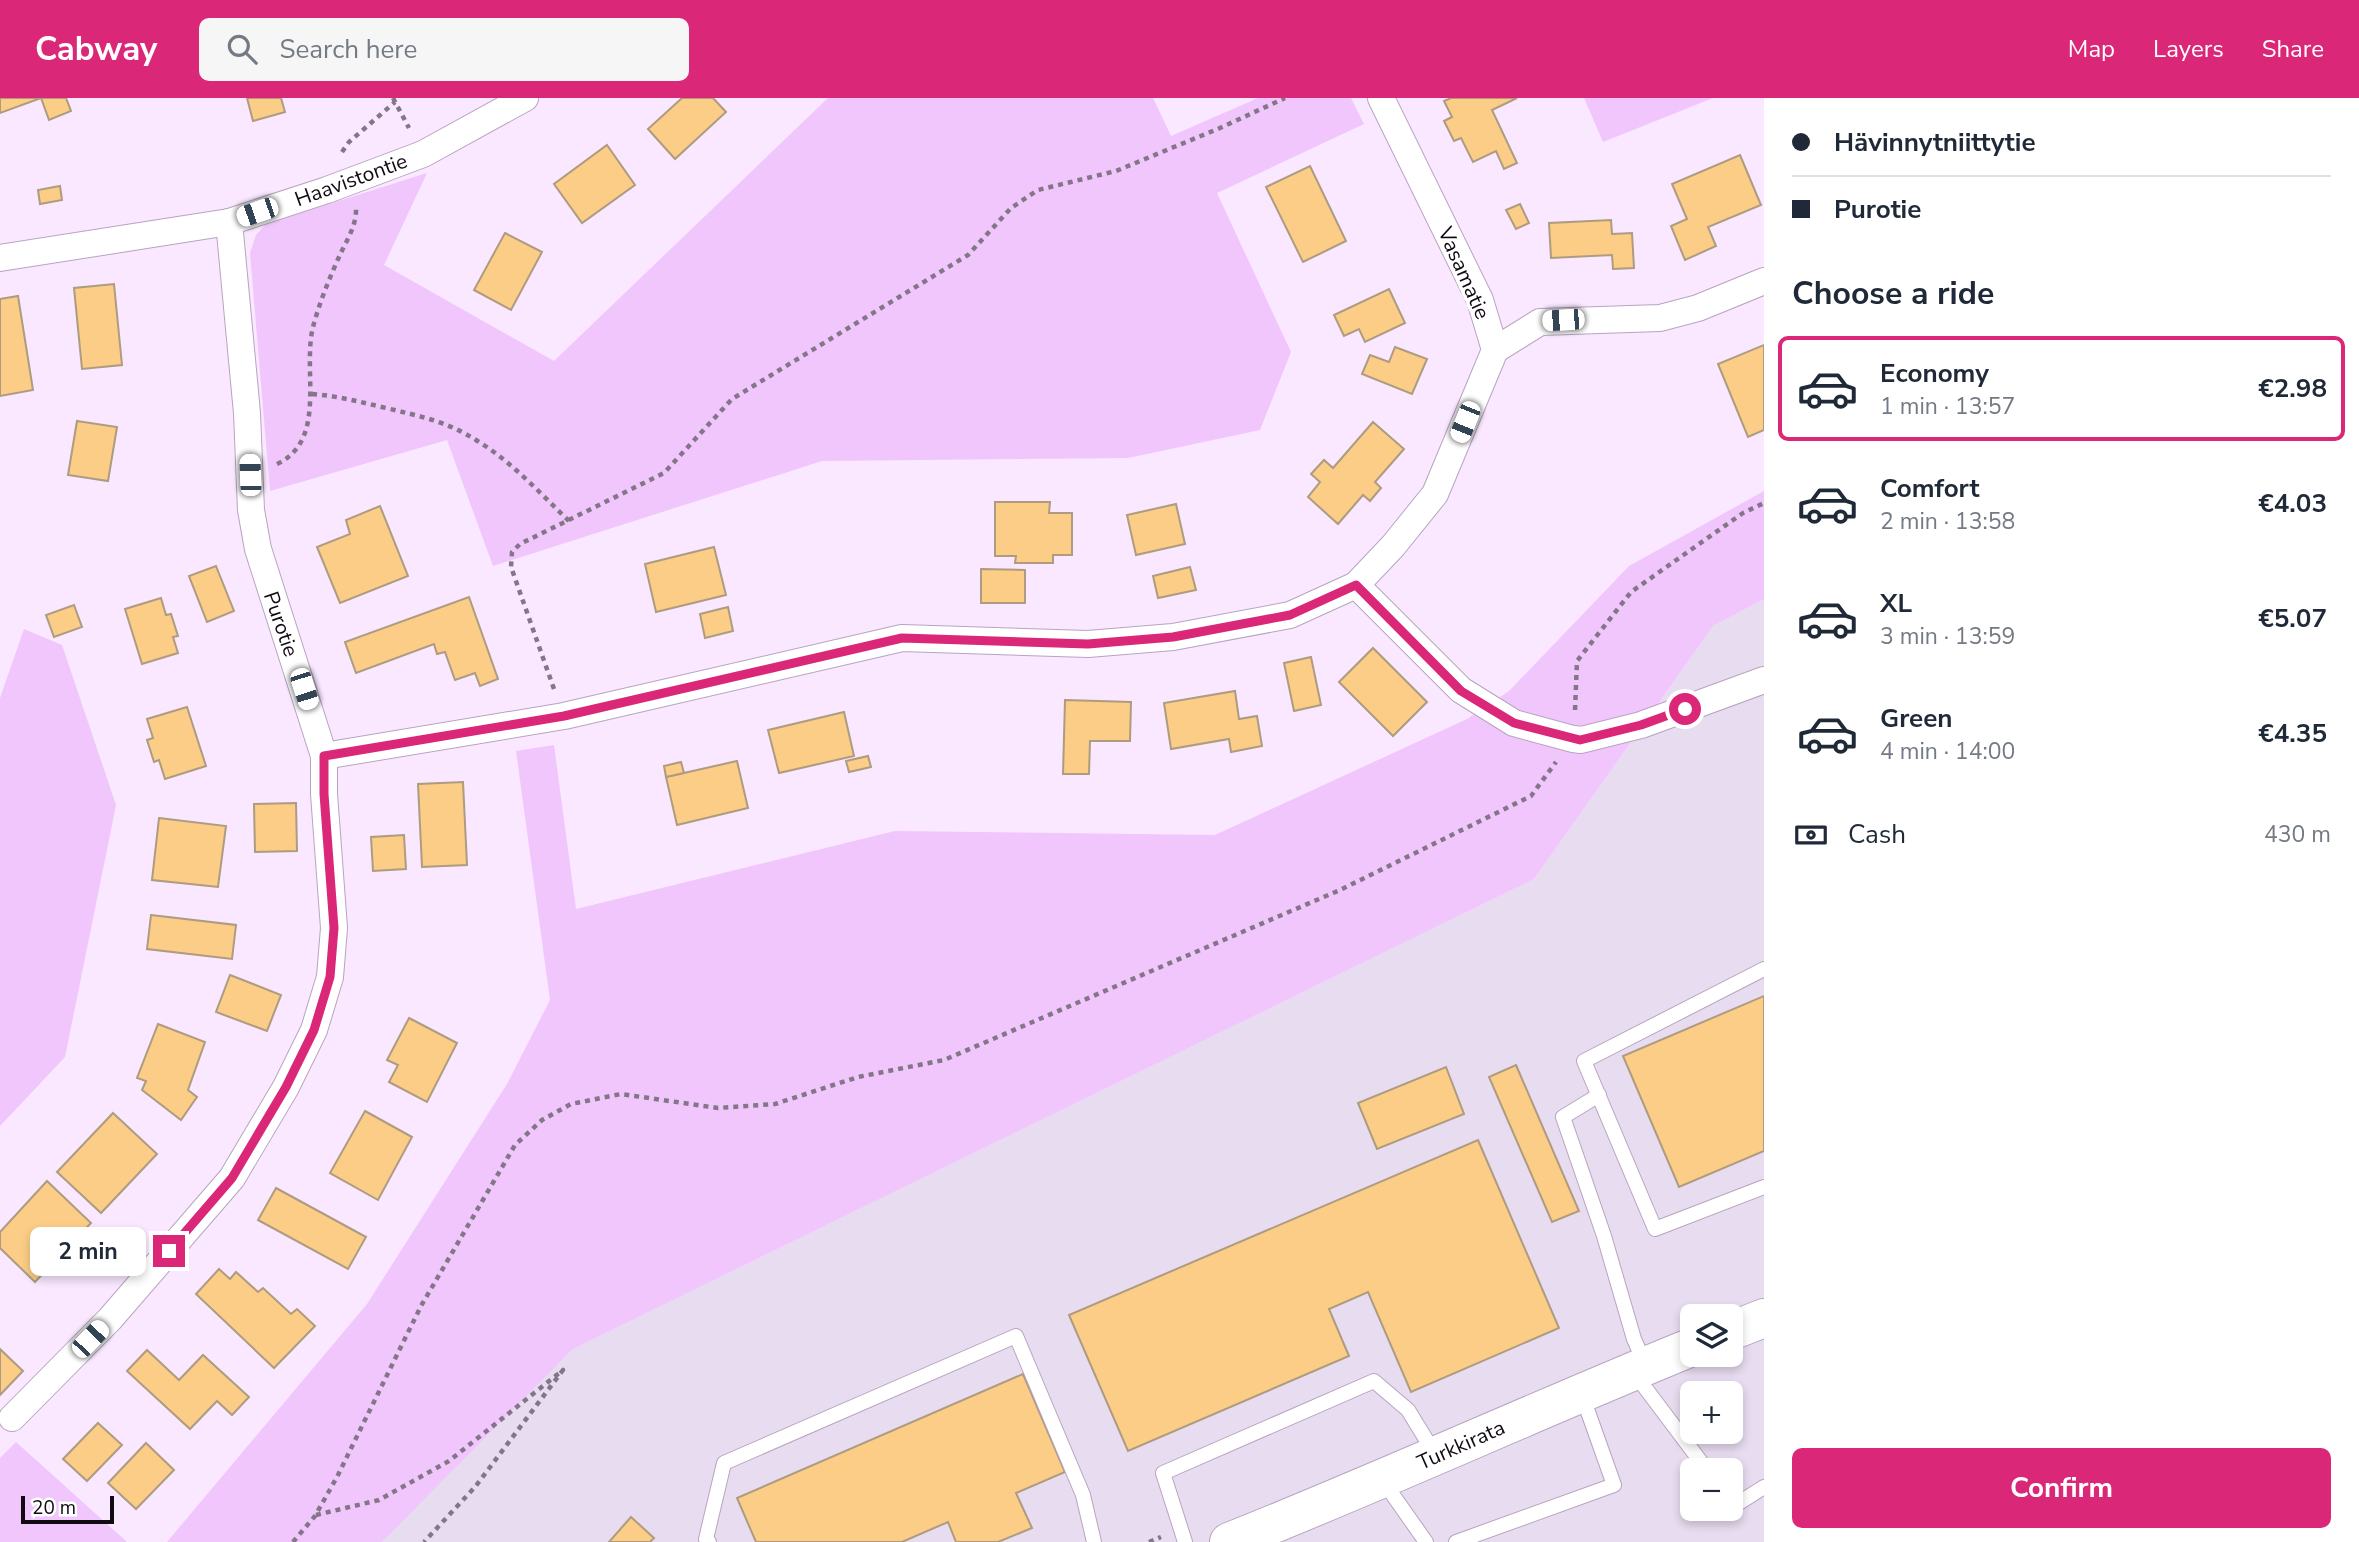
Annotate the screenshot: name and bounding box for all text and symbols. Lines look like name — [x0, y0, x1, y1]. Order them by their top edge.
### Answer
search box — [199, 18, 689, 81]
text: Cabway — [35, 27, 157, 72]
icon: search — [223, 30, 261, 68]
text: Search here — [279, 32, 417, 67]
text: Map — [2068, 33, 2115, 65]
text: Layers — [2153, 33, 2224, 65]
text: Share — [2262, 33, 2324, 65]
text: Hävinnytniittytie — [1834, 125, 2036, 160]
street label: Haavistontie — [291, 147, 411, 213]
text: Purotie — [1834, 192, 1921, 227]
car — [234, 195, 281, 229]
street label: Vasamatie — [1431, 222, 1497, 324]
text: Choose a ride — [1792, 272, 1994, 315]
car — [1542, 308, 1585, 332]
text: Economy — [1880, 356, 1989, 391]
icon: car — [1796, 357, 1859, 420]
text: €2.98 — [2258, 371, 2327, 406]
text: 1 min · 13:57 — [1880, 391, 2015, 422]
car — [1448, 399, 1483, 445]
car — [239, 454, 262, 496]
text: Comfort — [1880, 471, 1980, 506]
icon: car — [1796, 472, 1859, 535]
text: €4.03 — [2258, 486, 2327, 521]
text: 2 min · 13:58 — [1880, 506, 2015, 537]
text: XL — [1880, 586, 1912, 621]
icon: car — [1796, 587, 1859, 650]
street label: Purotie — [257, 588, 305, 660]
text: €5.07 — [2258, 601, 2327, 636]
text: 3 min · 13:59 — [1880, 621, 2015, 652]
car — [288, 666, 321, 712]
route start — [1669, 693, 1701, 725]
text: Green — [1880, 701, 1953, 736]
icon: car — [1796, 702, 1859, 765]
text: €4.35 — [2258, 716, 2327, 751]
text: 4 min · 14:00 — [1880, 736, 2015, 767]
icon: cash — [1792, 816, 1830, 854]
text: Cash — [1848, 817, 1906, 852]
text: 430 m — [2264, 819, 2331, 850]
callout: 2 min — [29, 1226, 144, 1276]
route end — [153, 1235, 185, 1267]
text: 2 min — [58, 1236, 118, 1267]
map controls — [1680, 1304, 1743, 1521]
button: layers — [1680, 1304, 1743, 1367]
car — [68, 1317, 113, 1361]
button: + — [1680, 1381, 1743, 1444]
street label: Turkkirata — [1413, 1413, 1509, 1477]
button: Confirm — [1792, 1448, 2331, 1528]
button: − — [1680, 1458, 1743, 1521]
scale bar — [21, 1493, 114, 1525]
text: 20 m — [32, 1495, 76, 1521]

